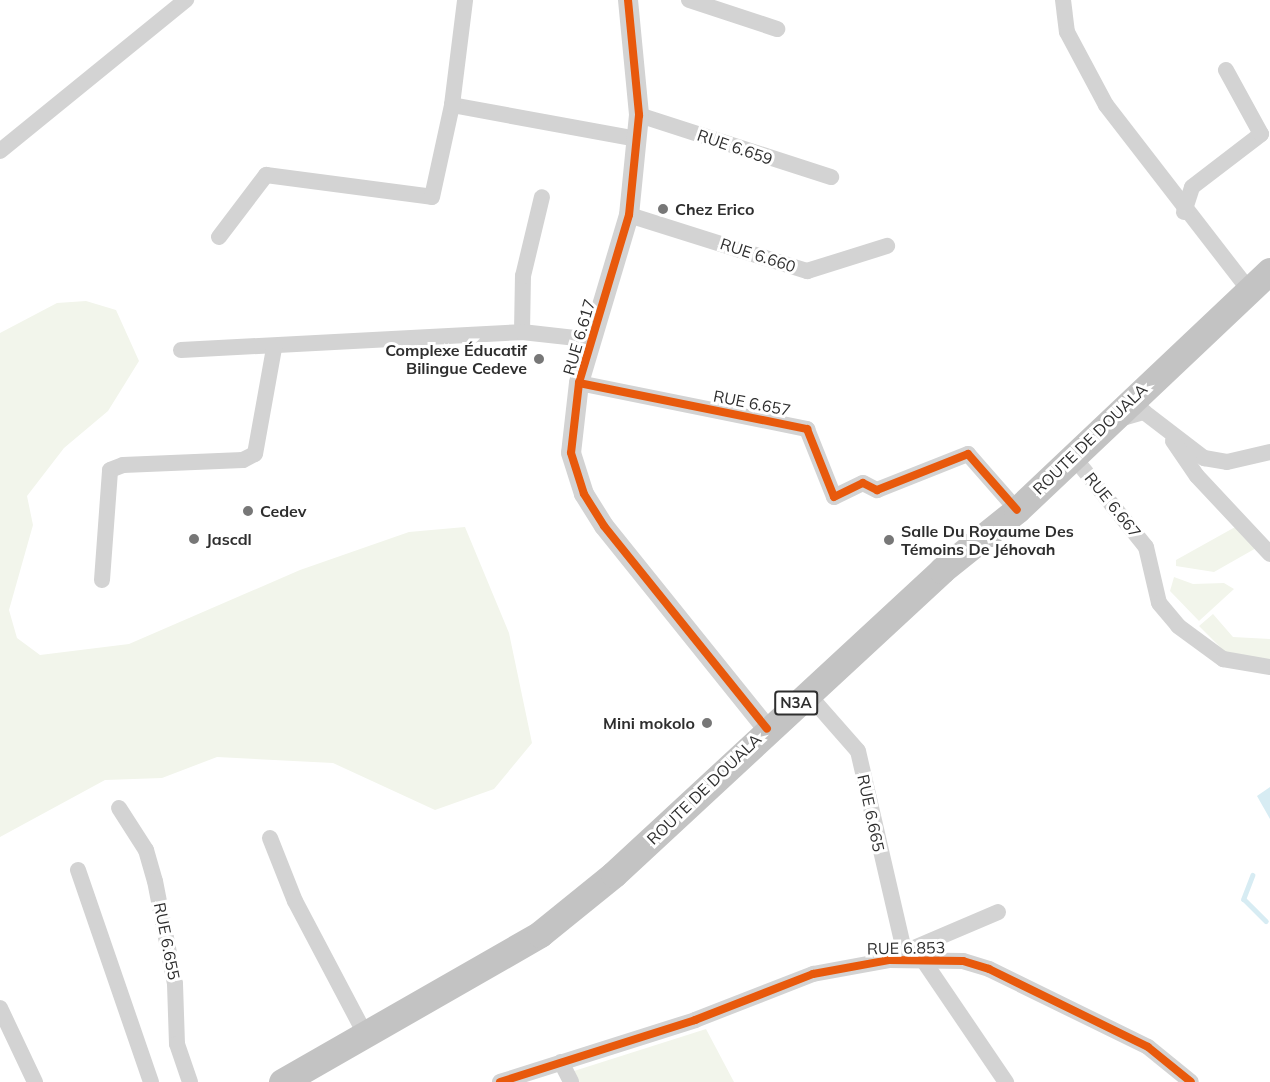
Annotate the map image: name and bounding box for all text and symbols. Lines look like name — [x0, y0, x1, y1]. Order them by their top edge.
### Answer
street label: RUE 6.659 — [695, 125, 775, 169]
place label: Chez Erico — [675, 199, 754, 219]
marker: Chez Erico — [656, 202, 670, 216]
street label: RUE 6.660 — [718, 234, 798, 276]
street label: RUE 6.617 — [559, 297, 599, 377]
place label: Complexe Éducatif Bilingue Cedeve — [385, 340, 527, 378]
marker: Complexe Éducatif Bilingue Cedeve — [532, 352, 546, 366]
street label: ROUTE DE DOUALA — [1029, 379, 1151, 499]
street label: RUE 6.657 — [712, 386, 792, 420]
street label: RUE 6.667 — [1081, 469, 1145, 541]
place label: Cedev — [260, 501, 306, 521]
marker: Cedev — [241, 504, 255, 518]
place label: Salle Du Royaume Des Témoins De Jéhovah — [901, 521, 1074, 559]
place label: Jascdl — [206, 529, 252, 549]
marker: Jascdl — [187, 532, 201, 546]
marker: Salle Du Royaume Des Témoins De Jéhovah — [882, 533, 896, 547]
road number: N3A — [774, 691, 818, 715]
place label: Mini mokolo — [603, 713, 695, 733]
marker: Mini mokolo — [700, 716, 714, 730]
street label: ROUTE DE DOUALA — [643, 729, 765, 849]
street label: RUE 6.665 — [853, 773, 889, 853]
street label: RUE 6.655 — [150, 901, 184, 981]
street label: RUE 6.853 — [867, 938, 945, 958]

